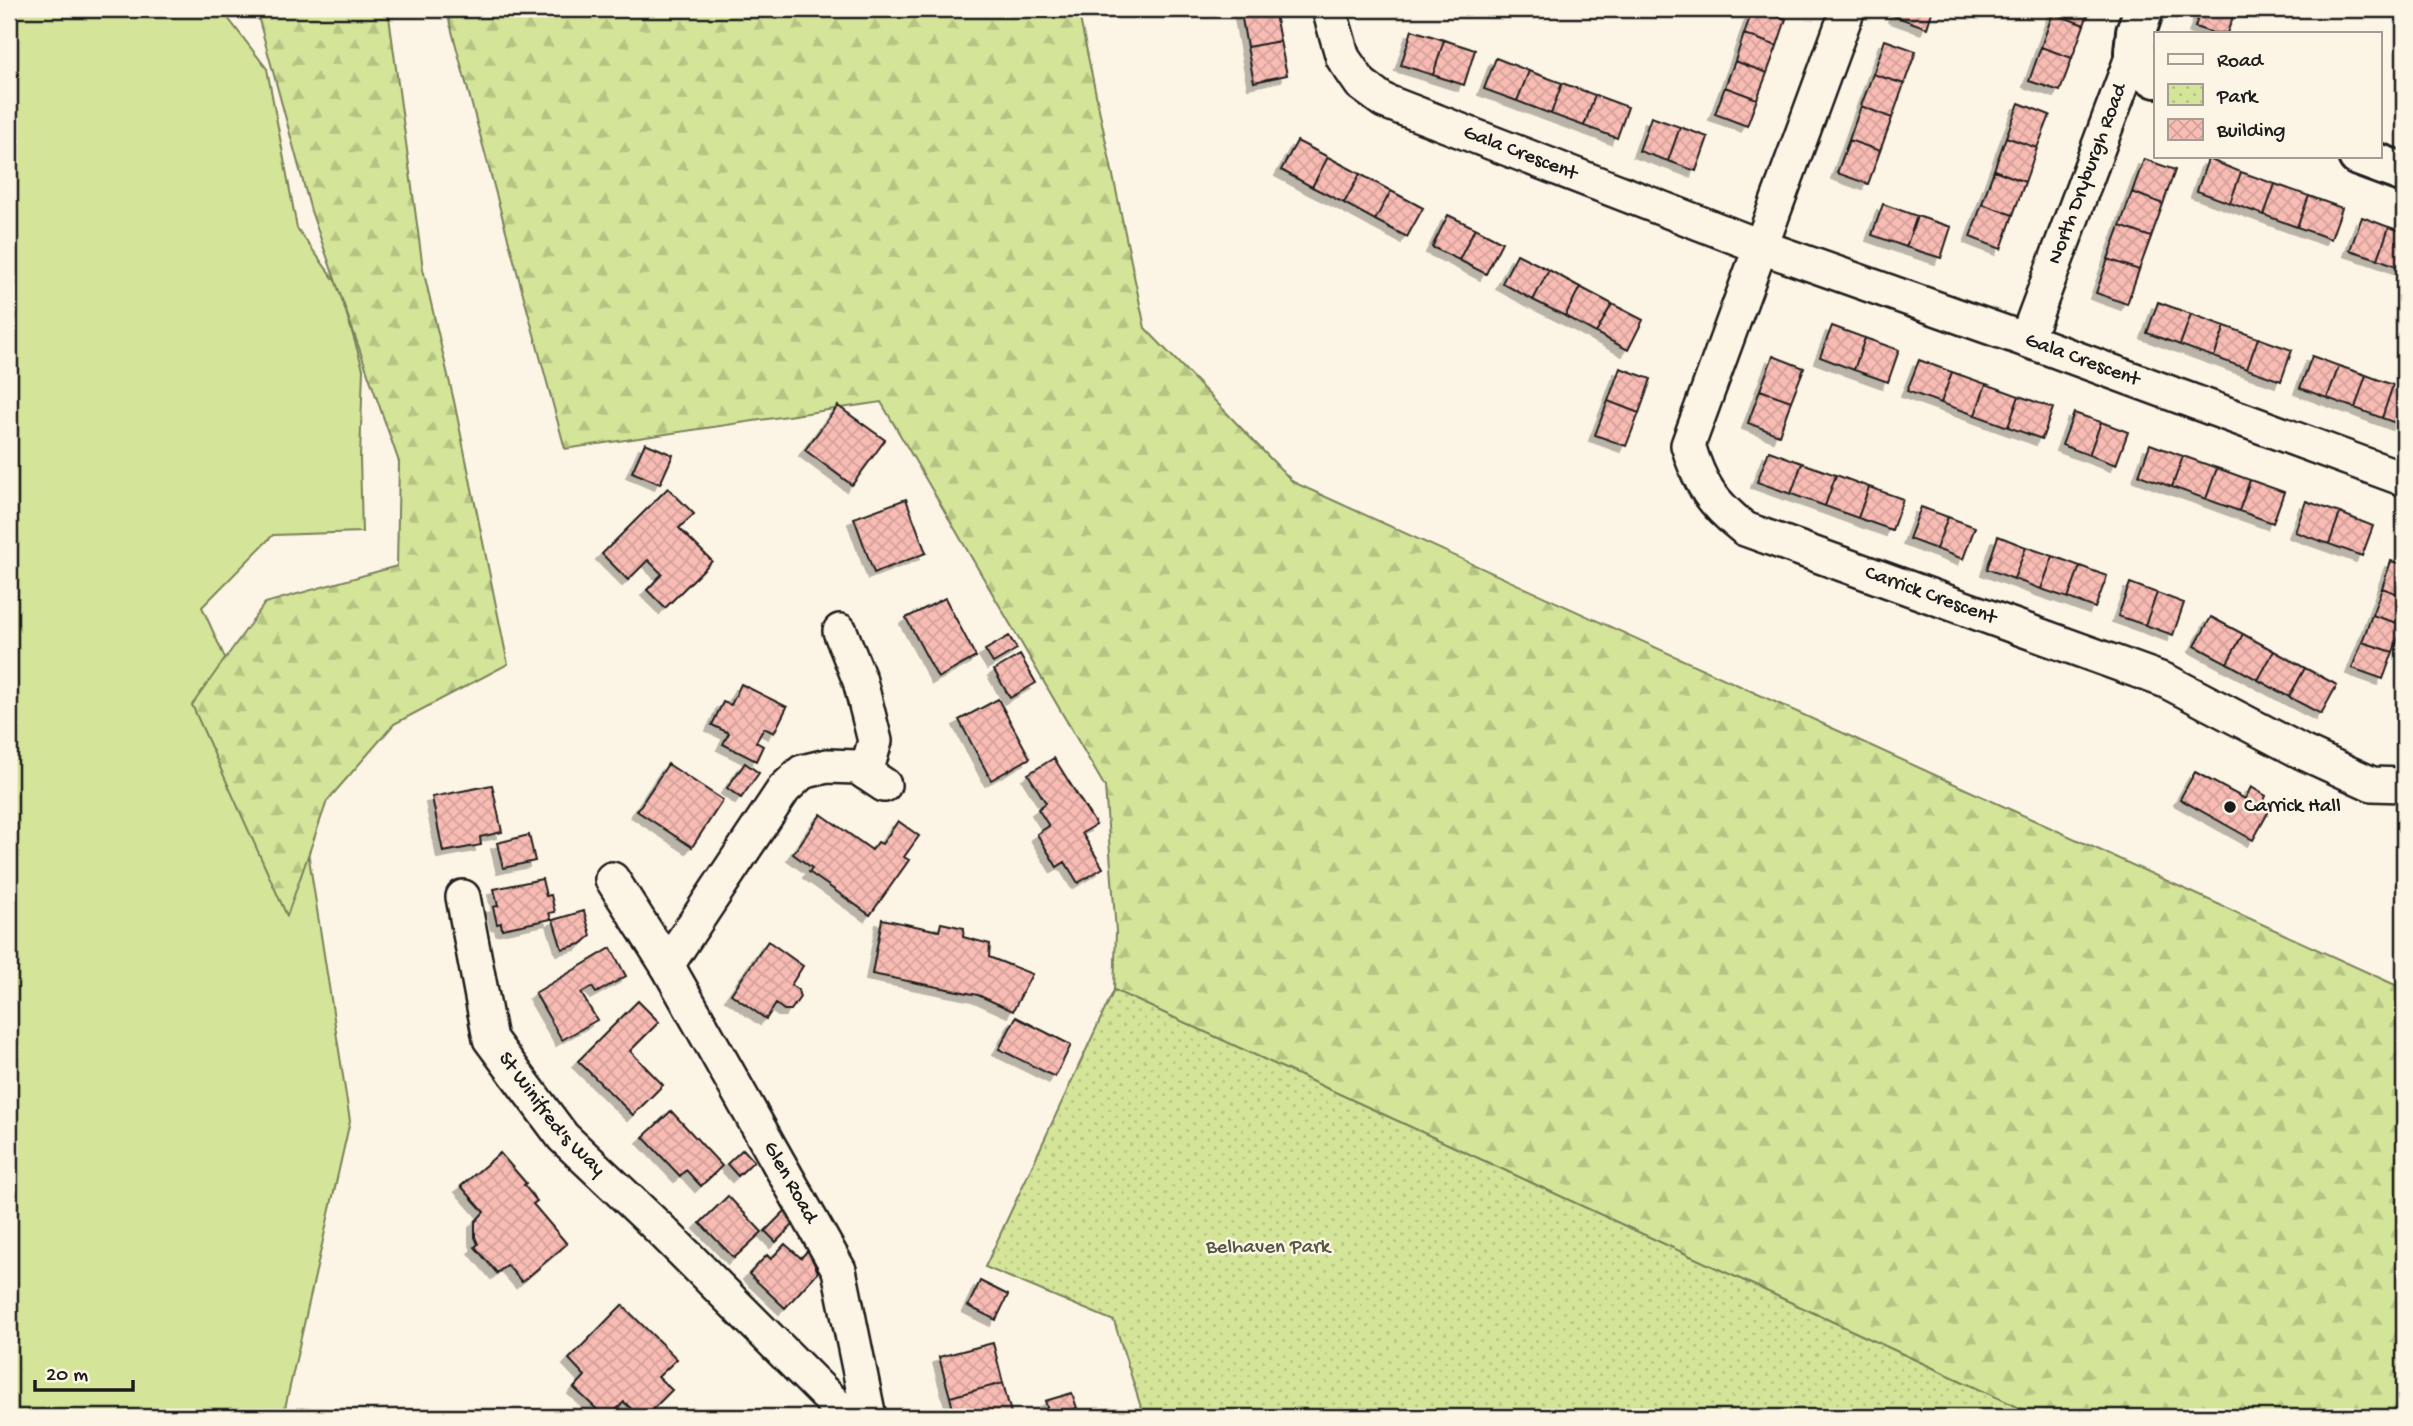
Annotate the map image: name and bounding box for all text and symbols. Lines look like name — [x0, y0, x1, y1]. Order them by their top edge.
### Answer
legend — [2154, 32, 2382, 158]
text: Road — [2217, 50, 2265, 75]
street label: North Dryburgh Road — [2043, 79, 2134, 268]
text: Park — [2216, 86, 2260, 111]
street label: Gala Crescent — [1459, 120, 1583, 188]
text: Building — [2216, 120, 2286, 145]
street label: Gala Crescent — [2021, 328, 2145, 394]
street label: Carrick Crescent — [1861, 561, 2002, 632]
place label: Carrick Hall — [2244, 795, 2341, 820]
marker: Carrick Hall — [2222, 799, 2238, 815]
street label: St Winifred's Way — [492, 1047, 610, 1182]
street label: Glen Road — [757, 1138, 823, 1229]
park label: Belhaven Park — [1205, 1236, 1333, 1261]
scale bar — [35, 1349, 133, 1393]
text: 20 m — [46, 1364, 88, 1389]

